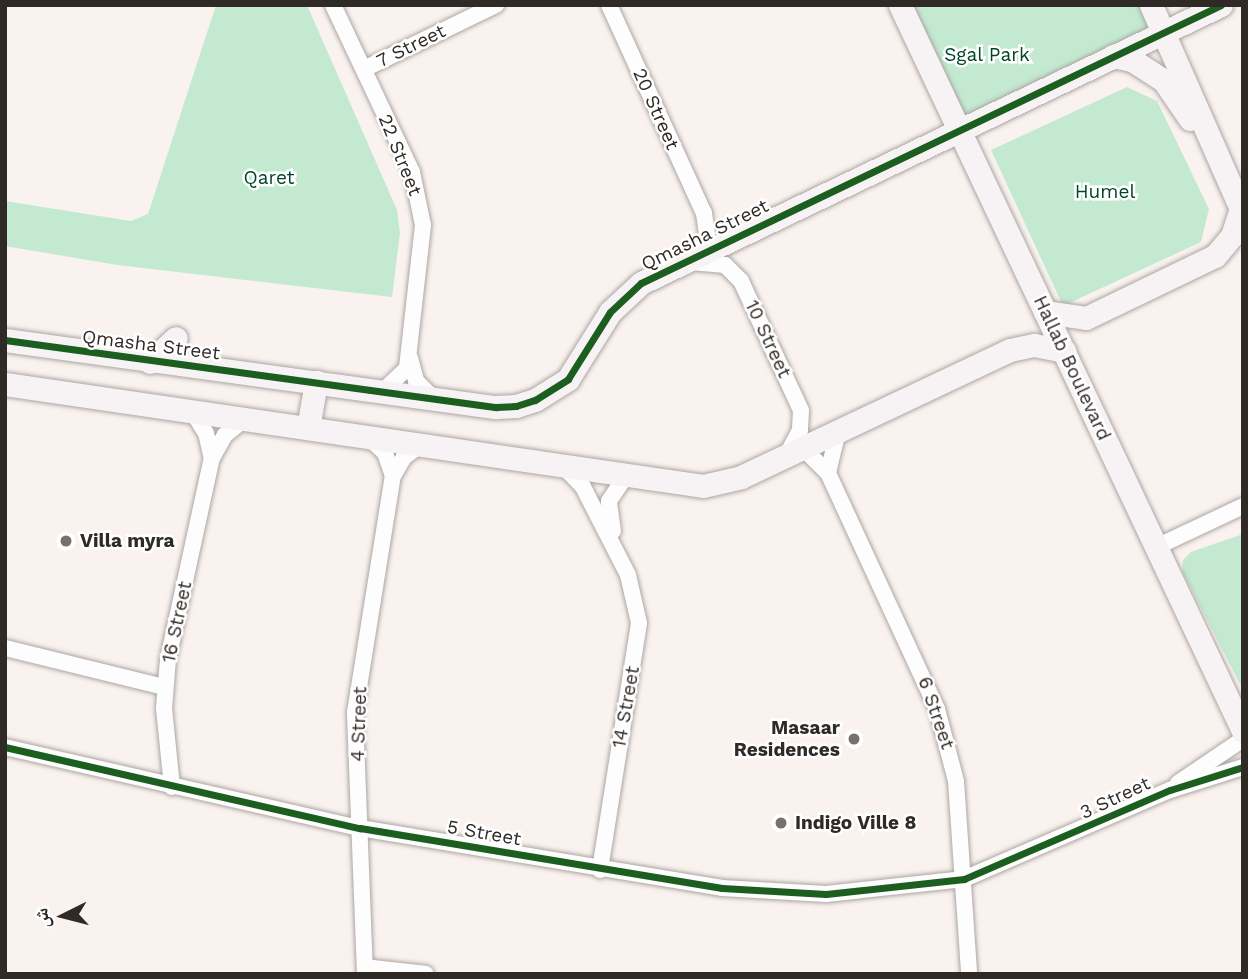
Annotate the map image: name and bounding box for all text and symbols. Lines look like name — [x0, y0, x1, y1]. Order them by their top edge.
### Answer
street label: 7 Street — [373, 19, 449, 73]
park label: Sgal Park — [944, 44, 1030, 66]
street label: 20 Street — [628, 65, 684, 153]
street label: 22 Street — [373, 111, 427, 199]
park label: Qaret — [243, 167, 295, 189]
park label: Humel — [1075, 181, 1135, 203]
street label: Qmasha Street — [637, 194, 773, 276]
street label: Hallab Boulevard — [1028, 292, 1116, 444]
street label: 10 Street — [740, 297, 796, 381]
street label: Qmasha Street — [81, 325, 221, 365]
place label: Villa myra — [80, 530, 175, 552]
marker: Villa myra — [58, 533, 74, 549]
street label: 16 Street — [157, 579, 197, 665]
street label: 14 Street — [608, 664, 644, 750]
street label: 6 Street — [913, 674, 959, 752]
street label: 4 Street — [346, 686, 372, 762]
place label: Masaar Residences — [734, 717, 840, 761]
marker: Masaar Residences — [846, 731, 862, 747]
street label: 3 Street — [1076, 772, 1154, 824]
place label: Indigo Ville 8 — [795, 812, 917, 834]
street label: 5 Street — [445, 815, 523, 851]
marker: Indigo Ville 8 — [773, 815, 789, 831]
north arrow — [28, 881, 98, 951]
text: ش — [29, 907, 54, 929]

